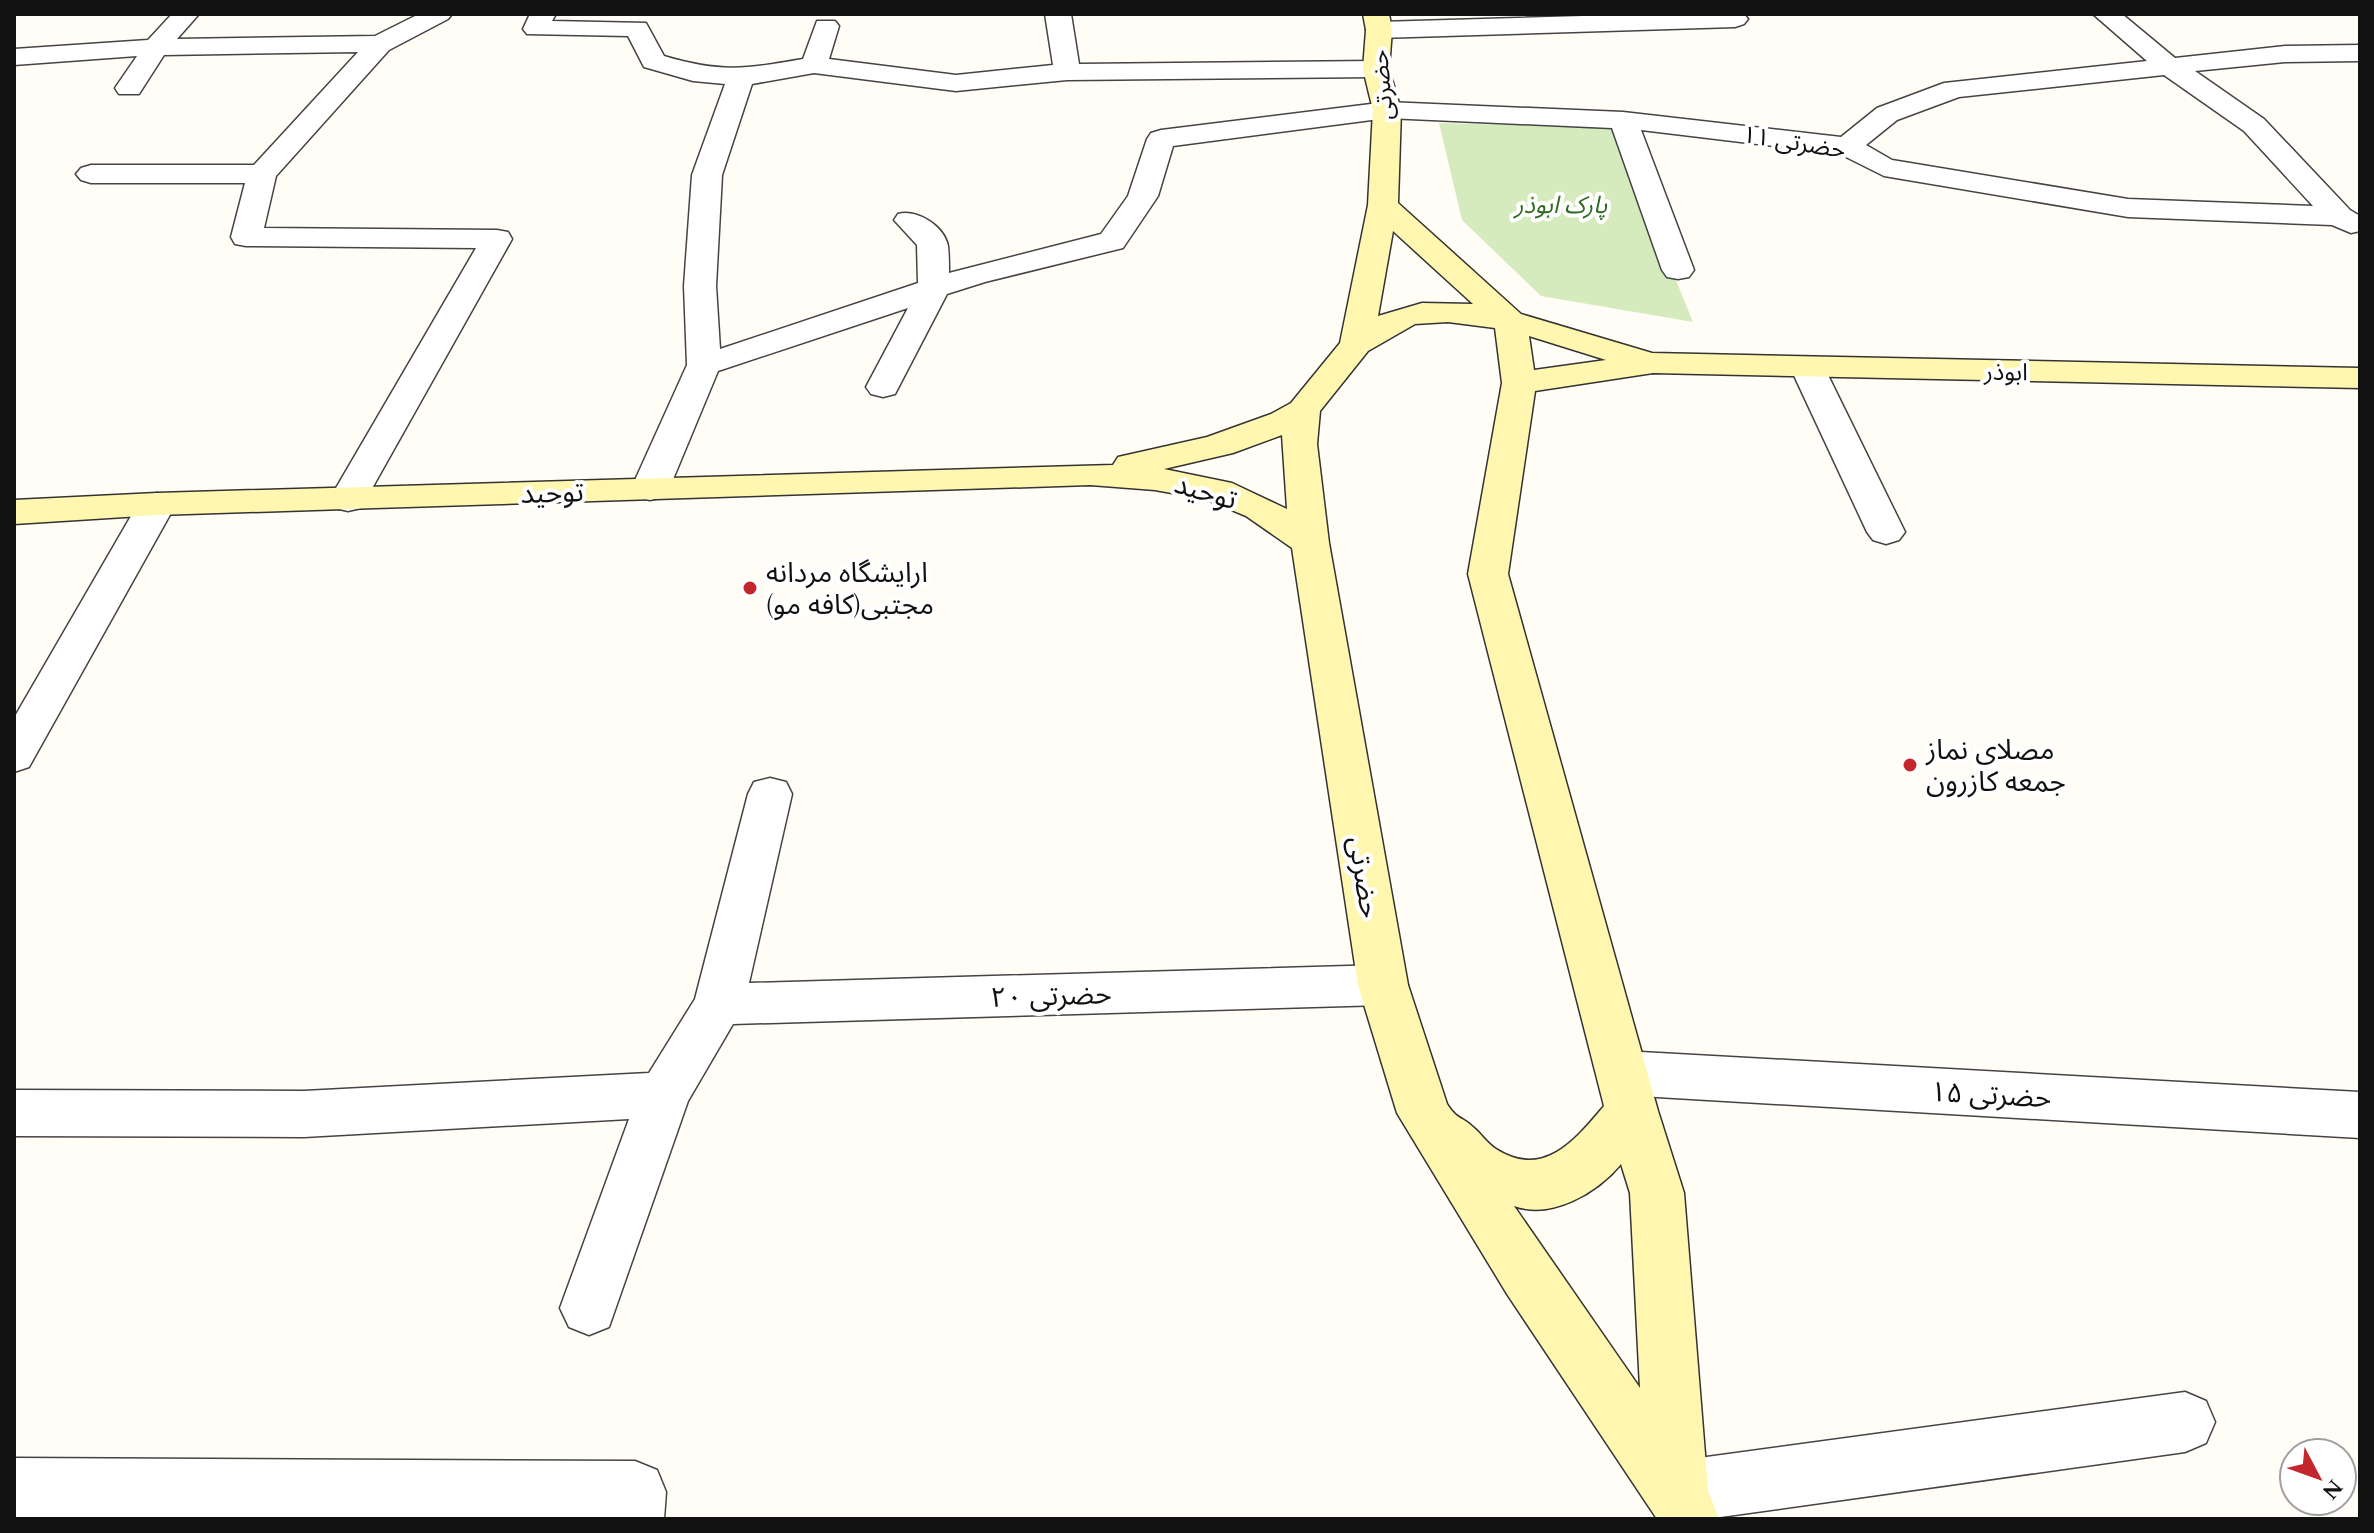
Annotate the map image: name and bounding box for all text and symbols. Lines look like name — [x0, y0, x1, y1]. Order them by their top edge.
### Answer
street label: حضرتی — [1362, 48, 1404, 122]
street label: حضرتی ۱۱ — [1740, 117, 1848, 169]
park label: پارک ابوذر — [1513, 188, 1608, 224]
street label: ابوذر — [1983, 355, 2028, 391]
street label: توحید — [1169, 463, 1242, 522]
street label: توحید — [520, 471, 584, 516]
place label: ارایشگاه مردانه مجتبی(کافه مو) — [766, 552, 934, 627]
marker: ارایشگاه مردانه مجتبی(کافه مو) — [741, 579, 759, 597]
place label: مصلای نماز جمعه کازرون — [1925, 729, 2066, 804]
marker: مصلای نماز جمعه کازرون — [1901, 756, 1919, 774]
street label: حضرتی — [1336, 833, 1391, 921]
street label: حضرتی ۲۰ — [990, 973, 1112, 1020]
street label: حضرتی ۱۵ — [1929, 1071, 2053, 1120]
north arrow — [2278, 1437, 2358, 1517]
text: N — [2314, 1472, 2350, 1507]

